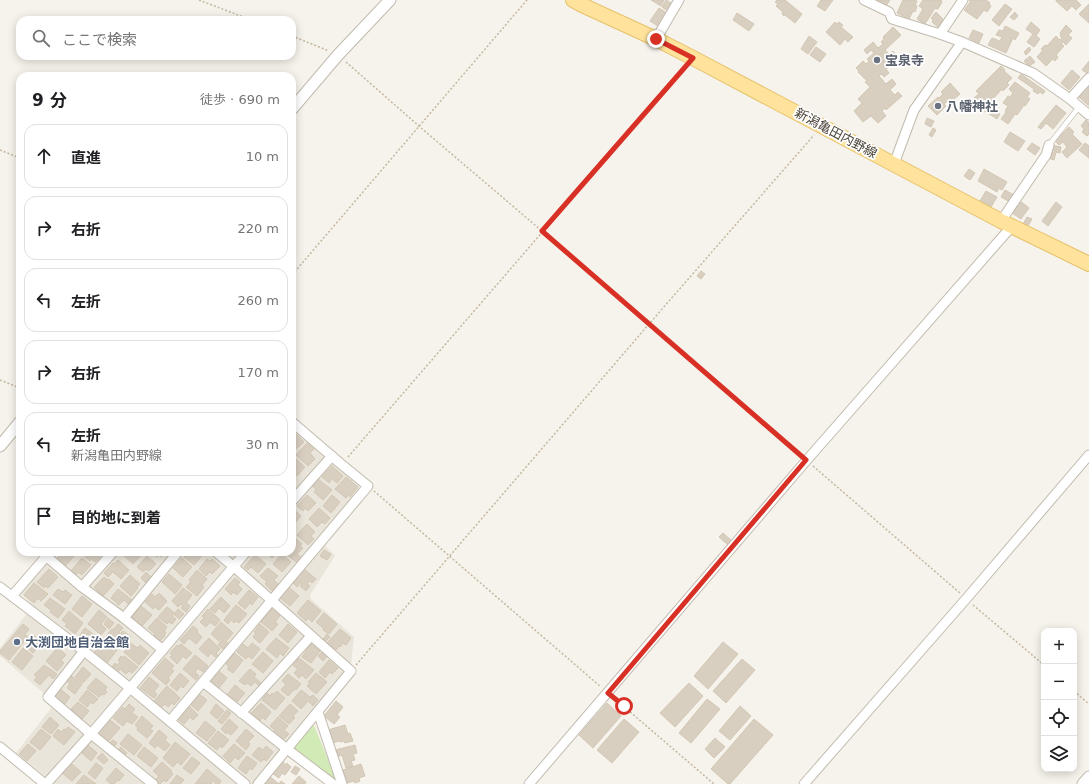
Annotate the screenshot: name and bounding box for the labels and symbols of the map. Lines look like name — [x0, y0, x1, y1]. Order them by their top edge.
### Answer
route end — [647, 30, 665, 48]
place label: 宝泉寺 — [885, 53, 924, 68]
marker: 宝泉寺 — [872, 55, 882, 65]
place label: 八幡神社 — [946, 99, 998, 114]
marker: 八幡神社 — [933, 101, 943, 111]
street label: 新潟亀田内野線 — [792, 105, 880, 161]
place label: 大渕団地自治会館 — [25, 635, 129, 650]
marker: 大渕団地自治会館 — [12, 637, 22, 647]
route start — [615, 697, 633, 715]

